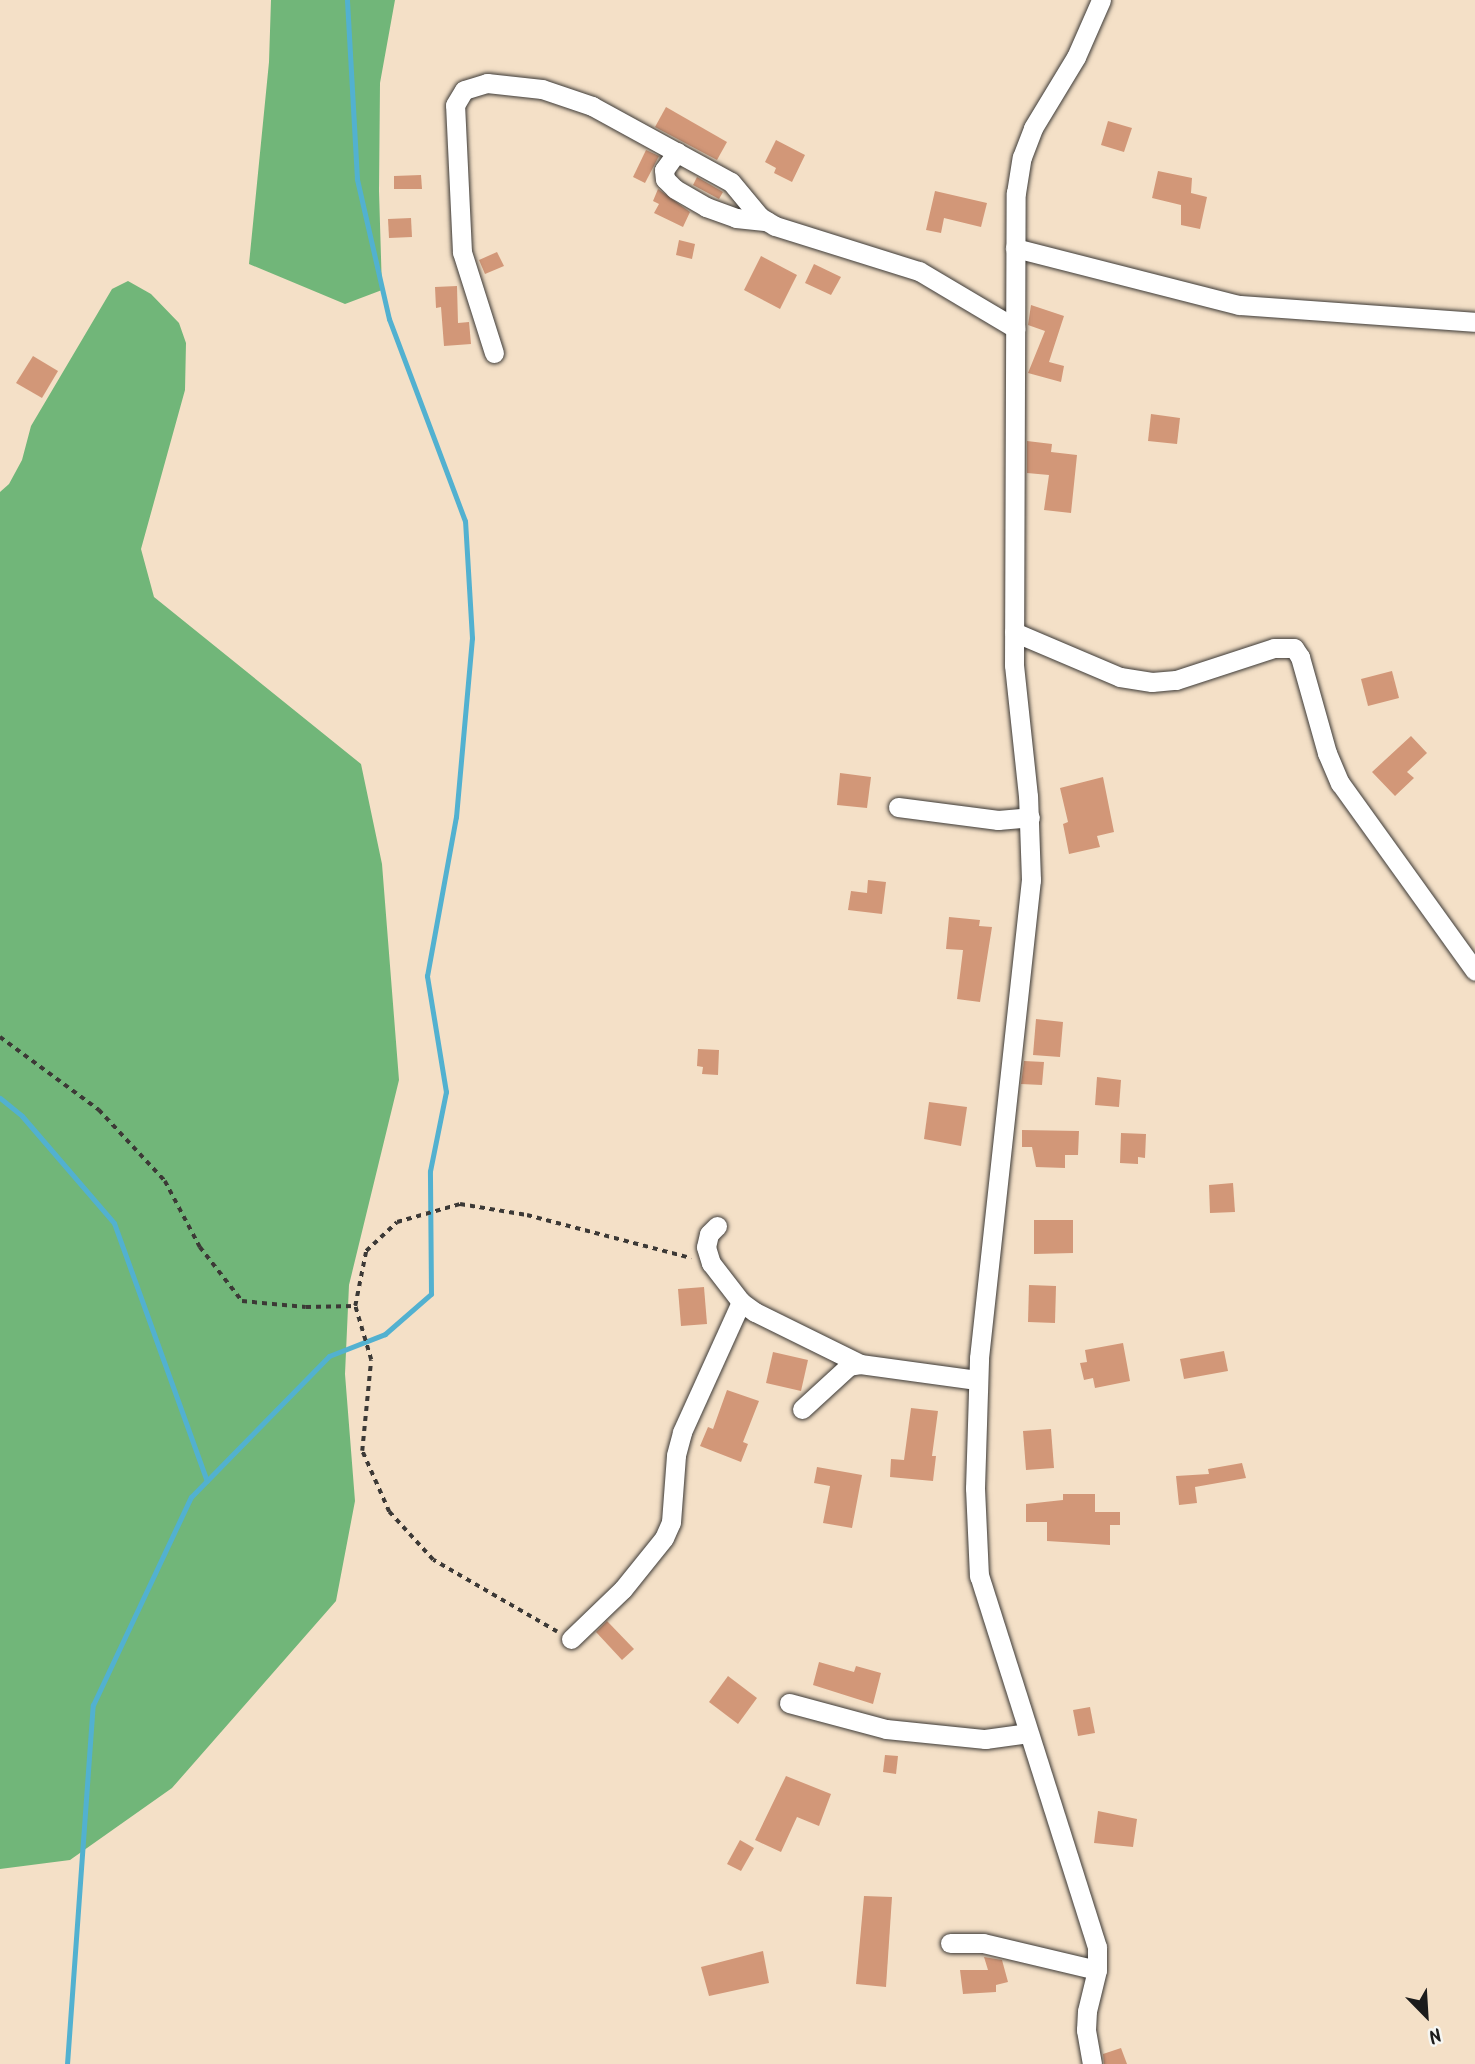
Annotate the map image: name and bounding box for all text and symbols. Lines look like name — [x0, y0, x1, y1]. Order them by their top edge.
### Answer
north arrow — [1391, 1980, 1461, 2050]
text: N — [1423, 2018, 1446, 2050]

